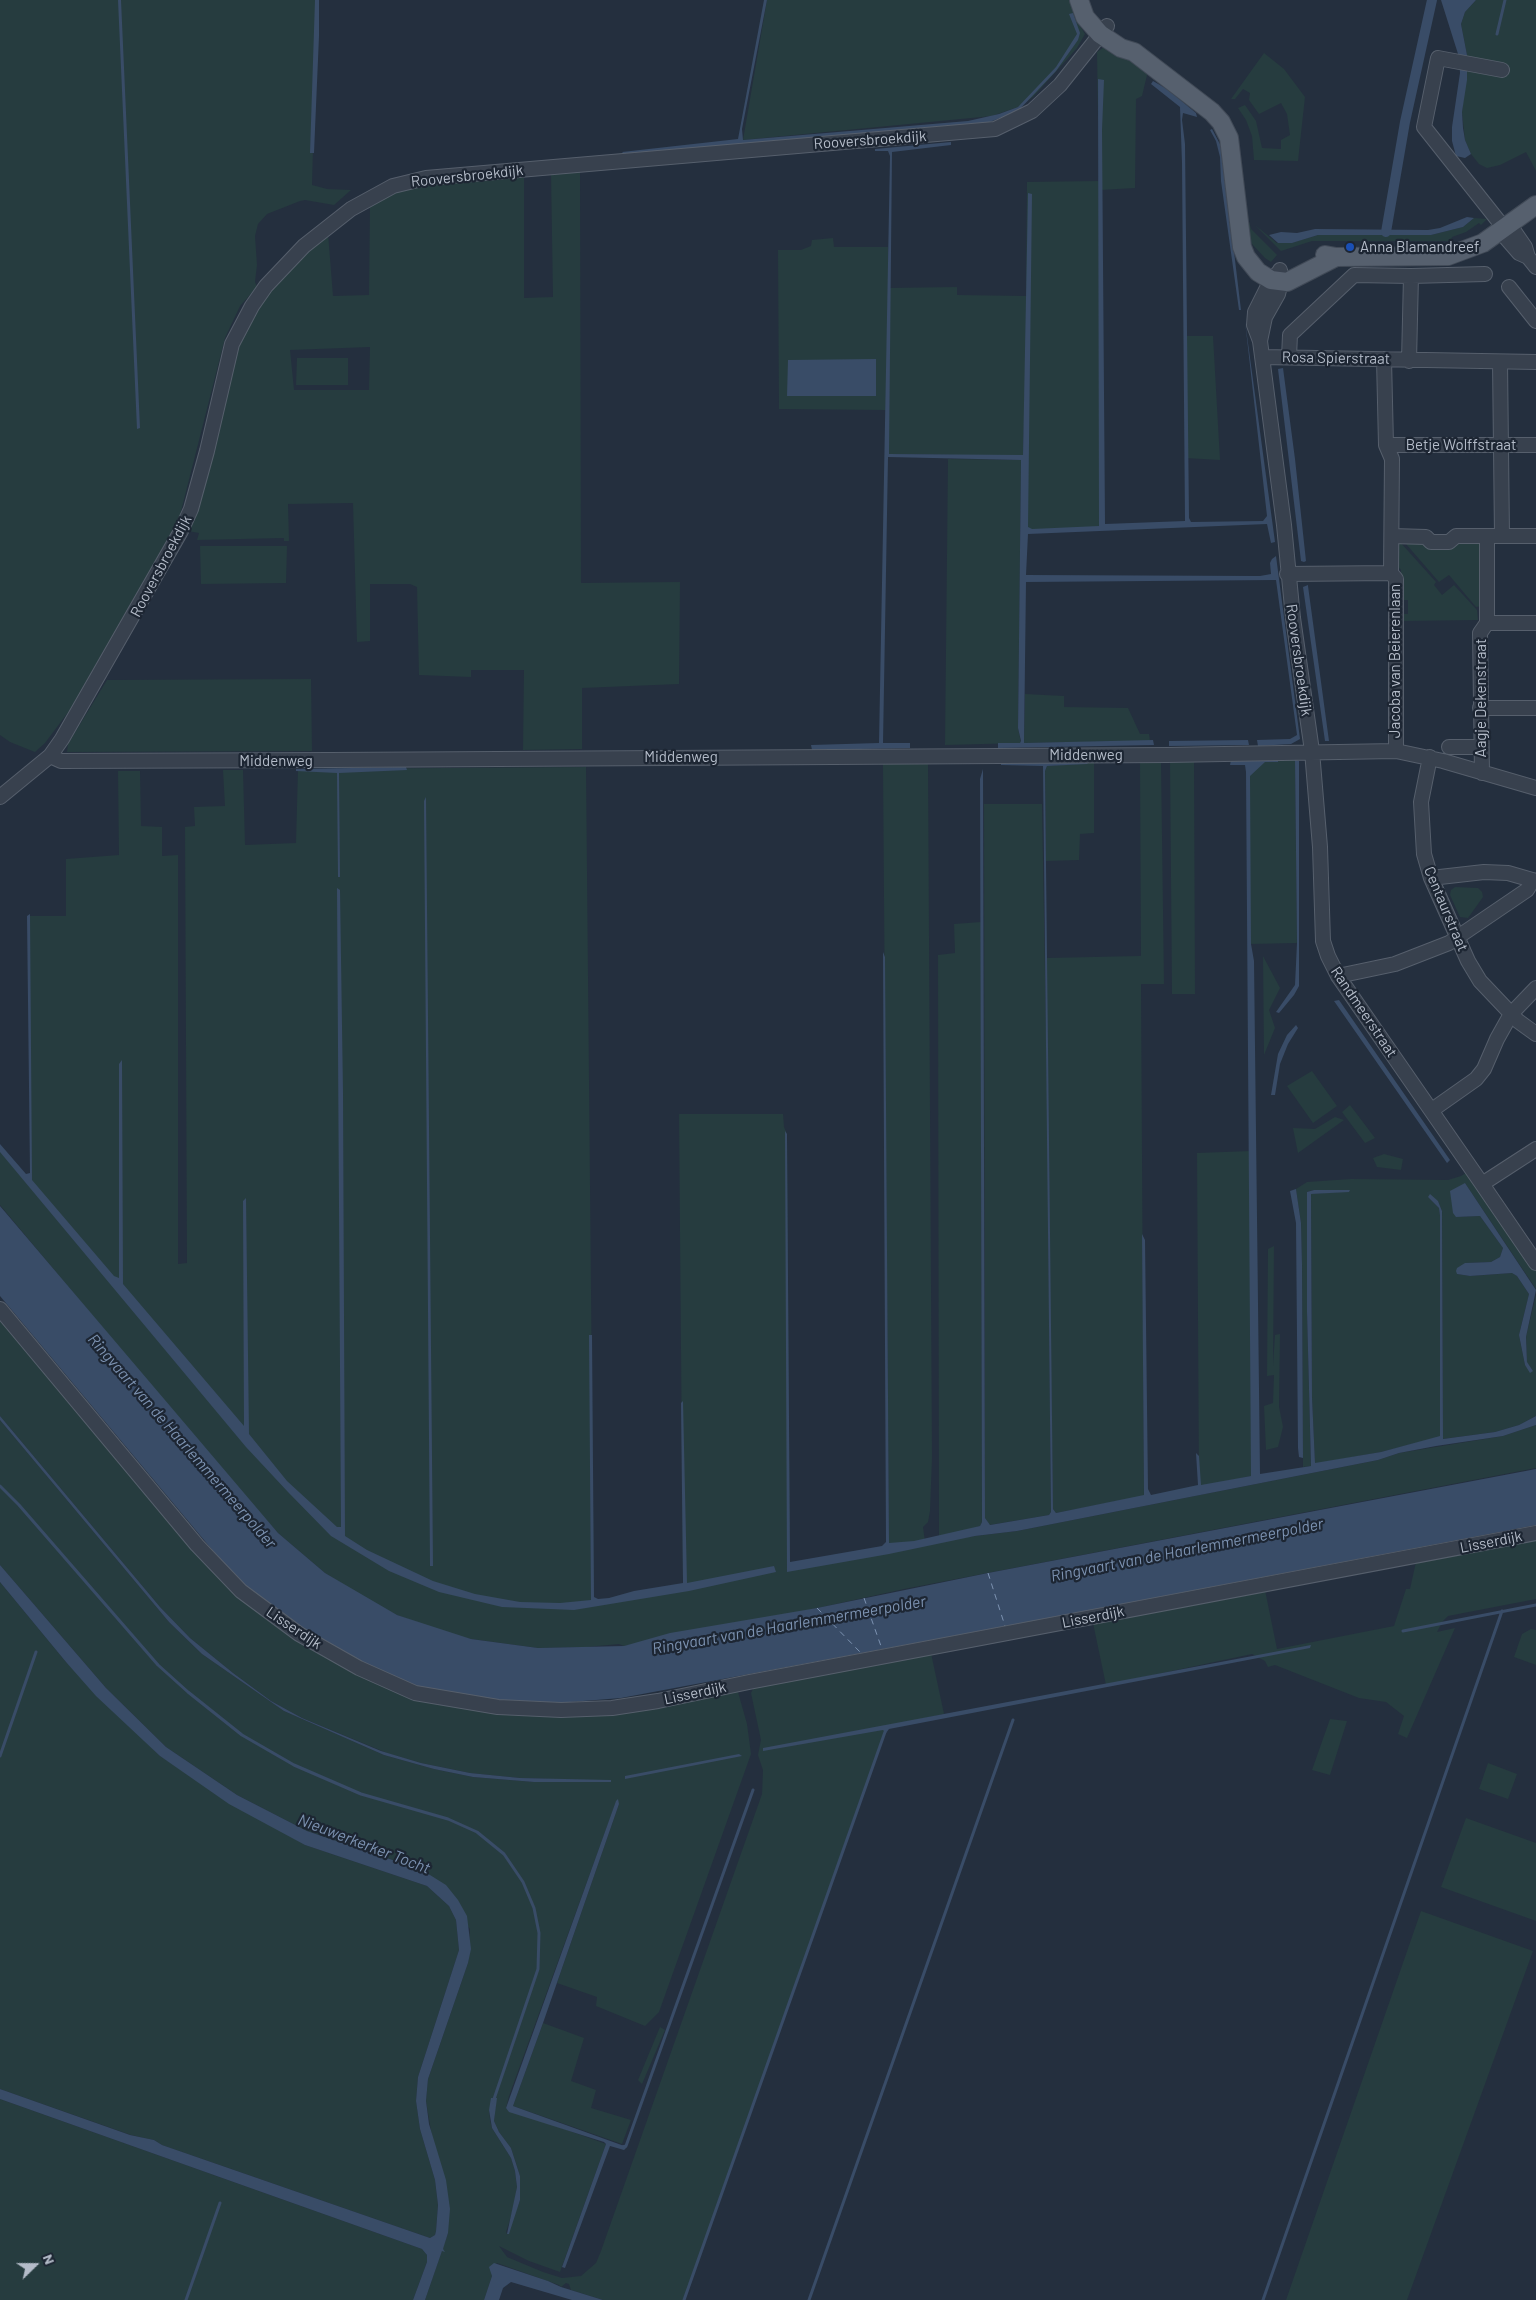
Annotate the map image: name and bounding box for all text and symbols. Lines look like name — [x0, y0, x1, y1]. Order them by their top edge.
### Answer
street label: Rooversbroekdijk — [813, 127, 927, 153]
street label: Rooversbroekdijk — [410, 161, 524, 191]
place label: Anna Blamandreef — [1360, 238, 1479, 256]
marker: Anna Blamandreef — [1344, 241, 1356, 253]
street label: Rosa Spierstraat — [1282, 348, 1390, 368]
street label: Betje Wolffstraat — [1406, 436, 1516, 454]
street label: Rooversbroekdijk — [127, 512, 195, 620]
street label: Jacoba van Beierenlaan — [1386, 584, 1404, 738]
street label: Rooversbroekdijk — [1282, 603, 1316, 717]
street label: Aagje Dekenstraat — [1472, 639, 1490, 757]
street label: Middenweg — [1049, 746, 1123, 764]
street label: Middenweg — [644, 748, 718, 766]
street label: Middenweg — [239, 752, 313, 770]
street label: Centaurstraat — [1420, 864, 1472, 954]
street label: Randmeerstraat — [1327, 963, 1401, 1061]
water label: Ringvaart van de Haarlemmermeerpolder — [84, 1330, 280, 1552]
water label: Ringvaart van de Haarlemmermeerpolder — [1049, 1514, 1325, 1586]
street label: Lisserdijk — [1458, 1527, 1524, 1557]
water label: Ringvaart van de Haarlemmermeerpolder — [651, 1591, 927, 1659]
street label: Lisserdijk — [1060, 1602, 1126, 1632]
street label: Lisserdijk — [263, 1603, 325, 1653]
street label: Lisserdijk — [662, 1678, 728, 1708]
water label: Nieuwerkerker Tocht — [295, 1810, 433, 1878]
north arrow — [10, 2240, 60, 2290]
text: N — [40, 2252, 59, 2267]

